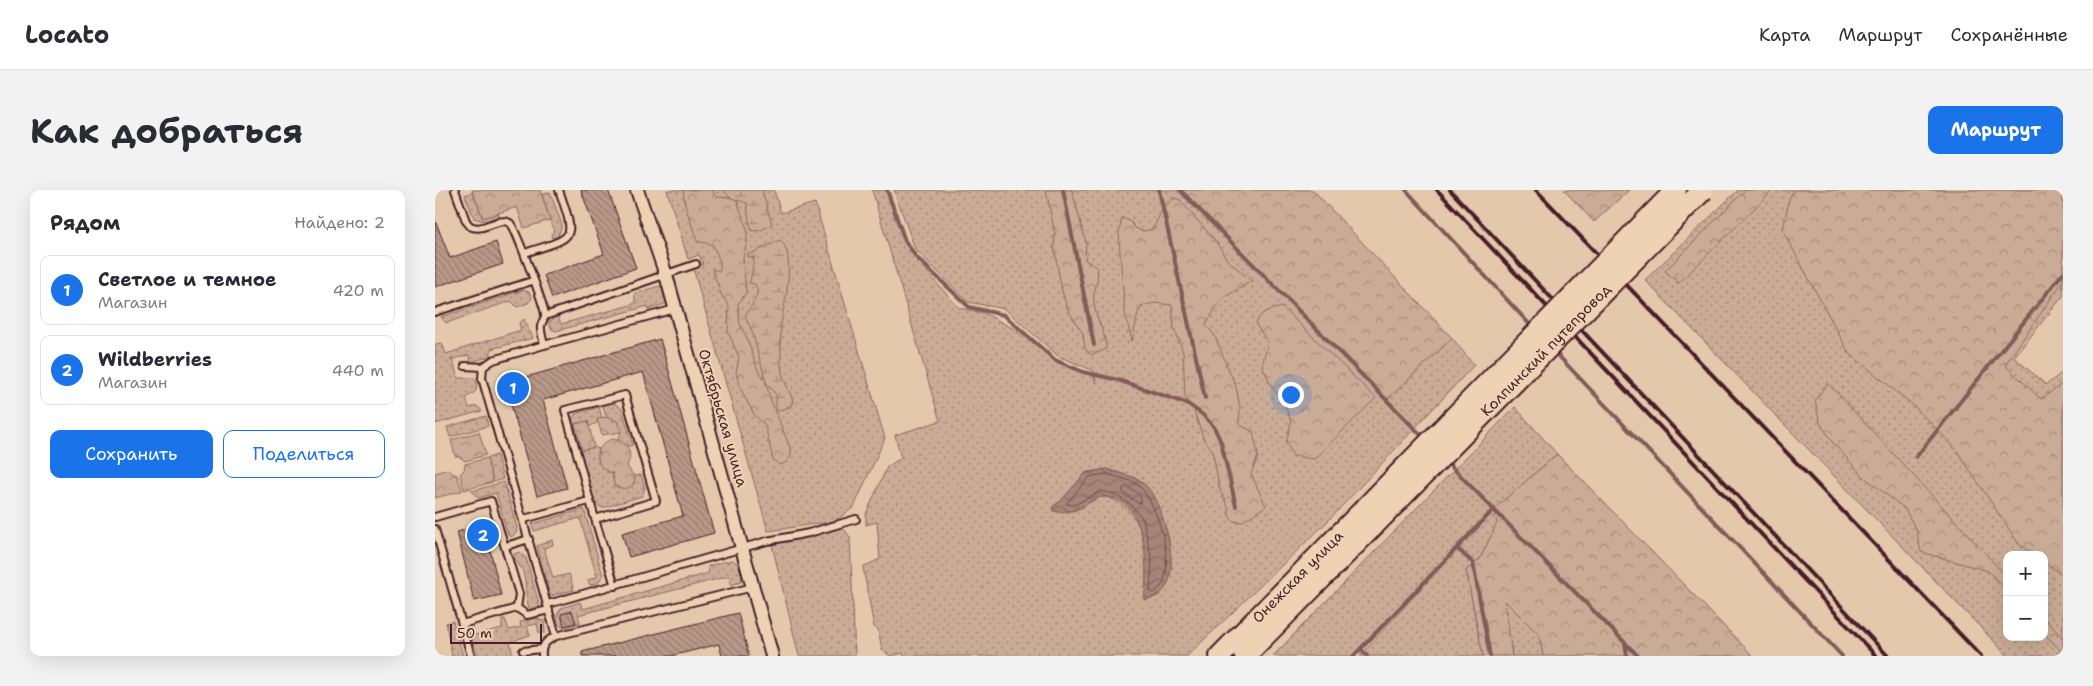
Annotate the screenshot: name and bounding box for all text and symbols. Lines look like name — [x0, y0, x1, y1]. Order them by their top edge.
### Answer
text: Locato — [25, 19, 109, 51]
text: Карта — [1759, 23, 1810, 47]
text: Маршрут — [1838, 23, 1922, 47]
text: Сохранённые — [1950, 23, 2068, 47]
button: Маршрут — [1928, 106, 2063, 154]
text: Как добраться — [30, 107, 303, 154]
text: Рядом — [50, 209, 120, 237]
text: Найдено: 2 — [294, 212, 385, 233]
text: Светлое и темное — [98, 267, 277, 292]
street label: Колпинский путепровод — [1476, 279, 1616, 421]
text: 1 — [63, 280, 71, 301]
text: 420 m — [333, 280, 384, 301]
text: Магазин — [98, 292, 167, 313]
text: Wildberries — [98, 347, 212, 372]
street label: Октябрьская улица — [694, 347, 752, 490]
text: 2 — [61, 360, 73, 381]
text: 440 m — [332, 360, 384, 381]
pin: 1 — [497, 369, 529, 407]
text: Магазин — [98, 372, 167, 393]
your location — [1278, 382, 1304, 408]
button: Сохранить — [50, 430, 213, 478]
button: Поделиться — [223, 430, 385, 478]
pin: 2 — [467, 516, 499, 554]
street label: Онежская улица — [1248, 526, 1348, 627]
map controls — [2003, 551, 2048, 641]
button: + — [2003, 551, 2048, 596]
button: − — [2003, 596, 2048, 641]
scale bar — [450, 621, 543, 644]
text: 50 m — [457, 624, 492, 642]

